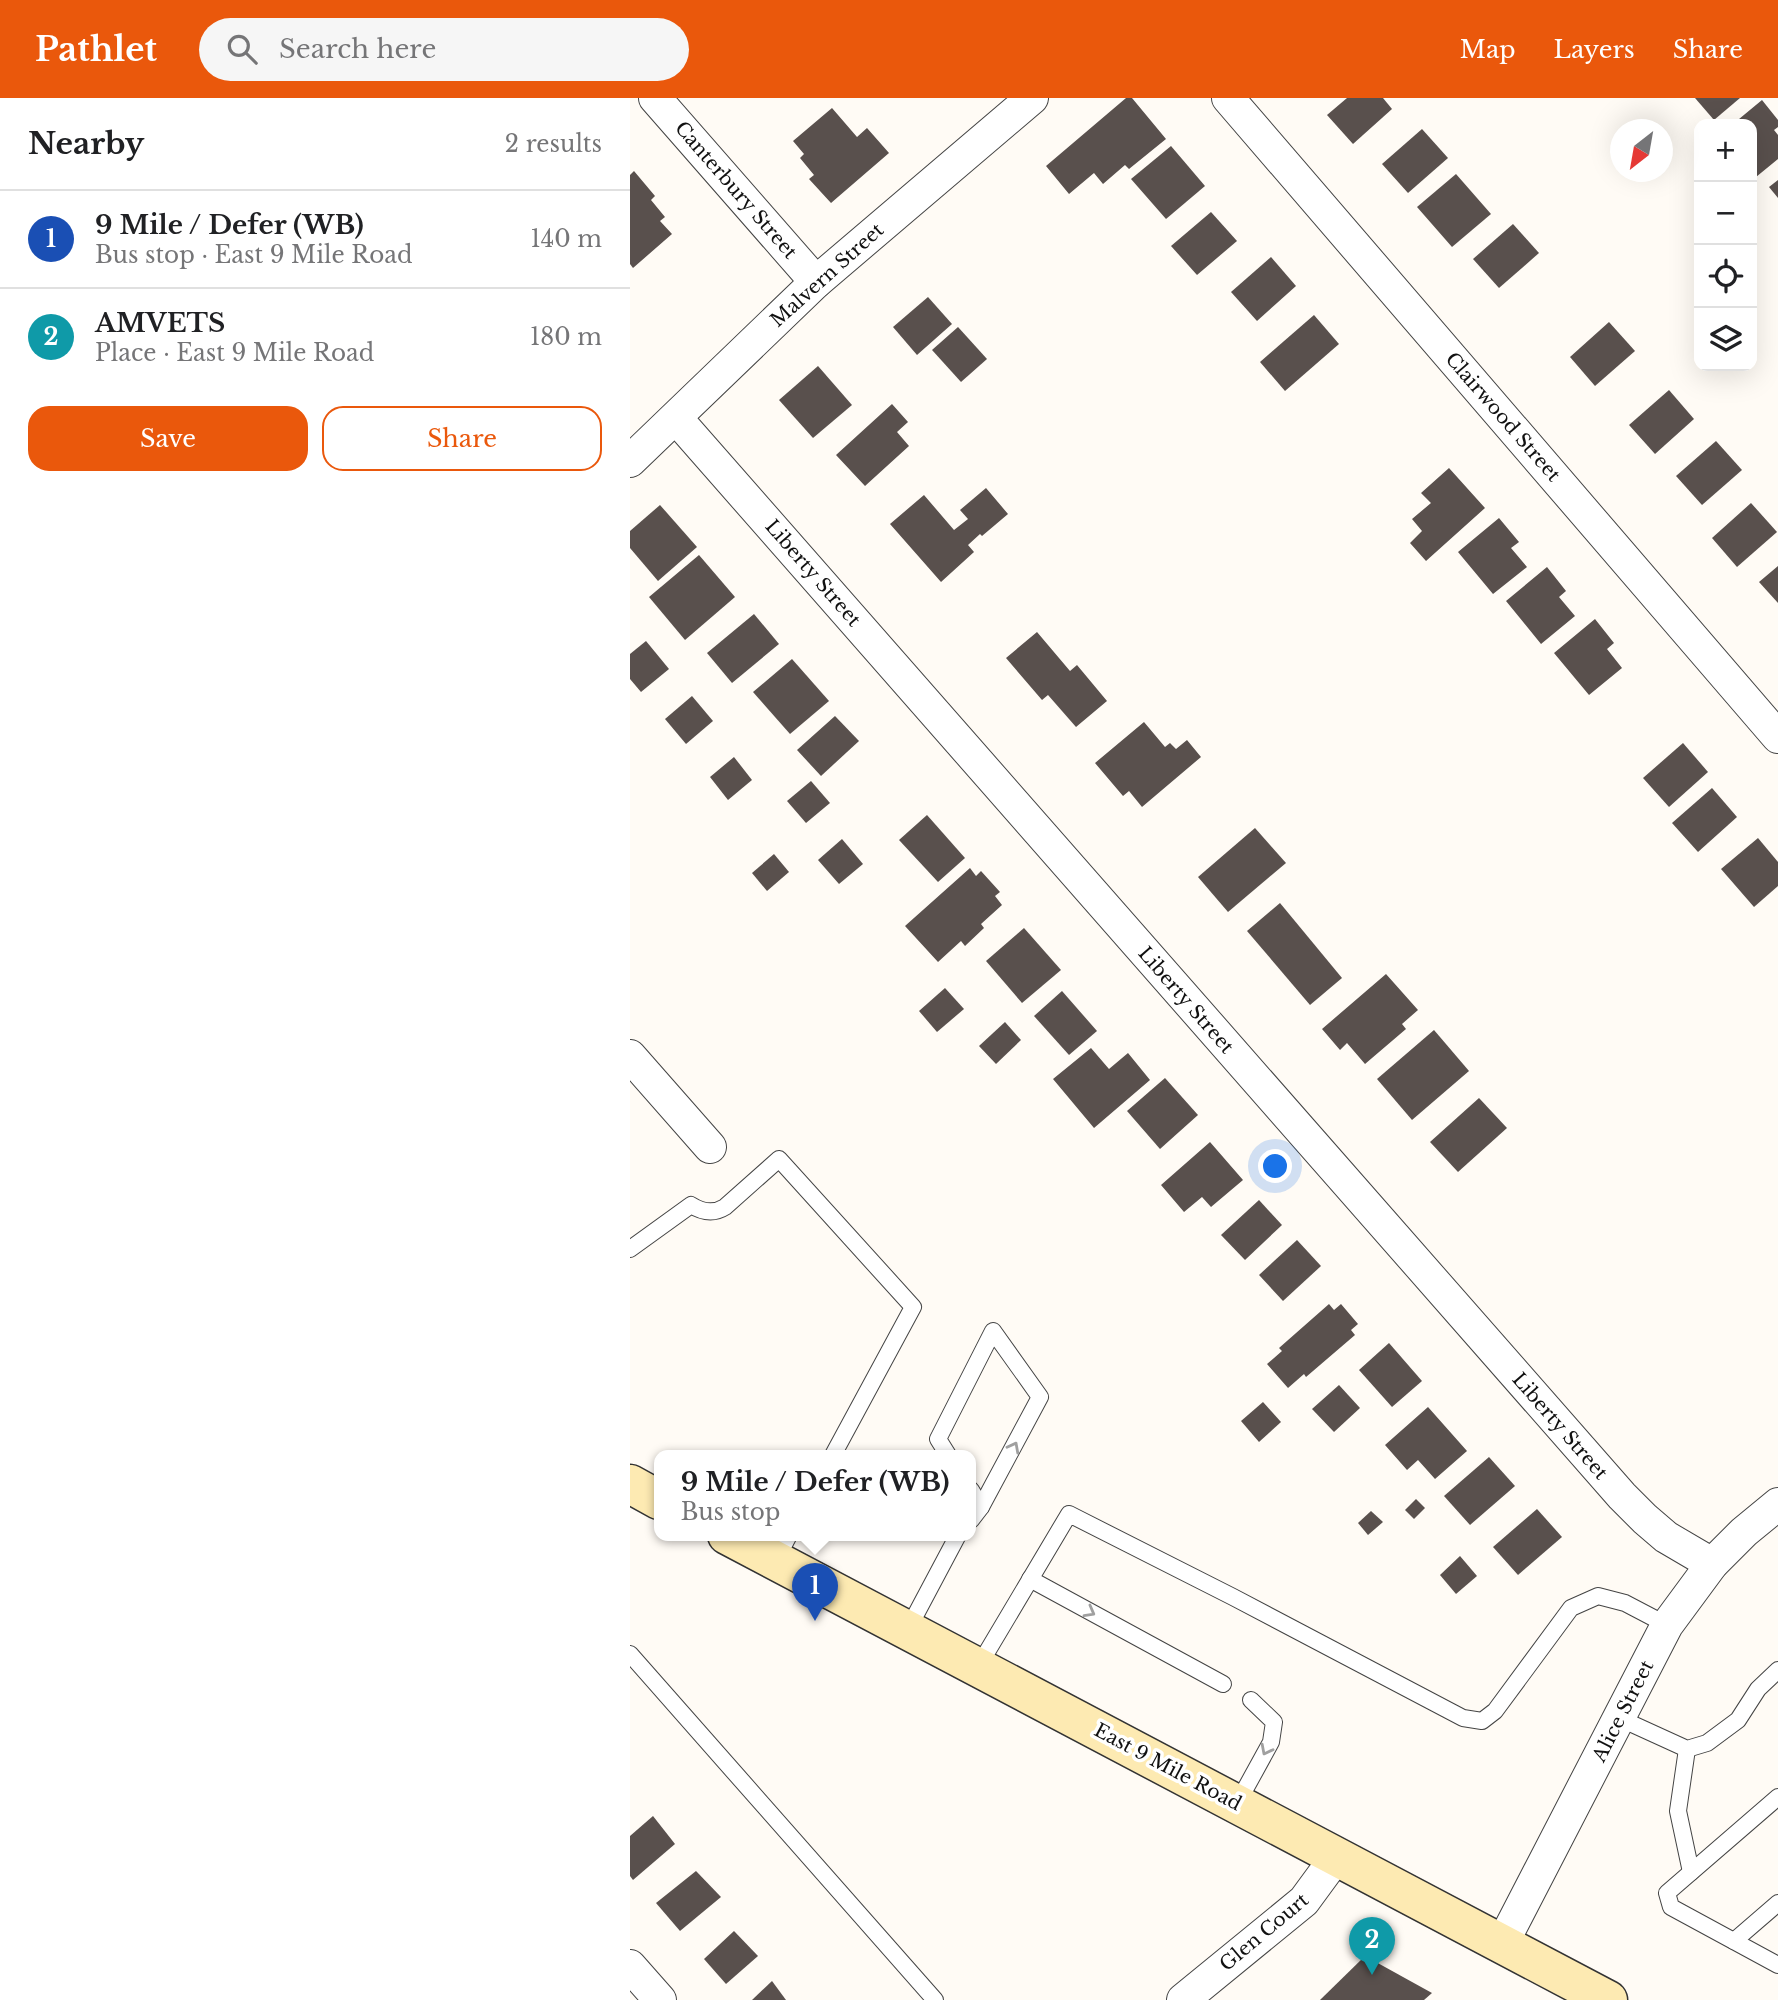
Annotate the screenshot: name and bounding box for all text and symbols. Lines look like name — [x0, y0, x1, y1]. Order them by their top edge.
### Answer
search box — [199, 18, 689, 81]
text: Pathlet — [35, 29, 157, 70]
icon: search — [223, 30, 261, 68]
text: Search here — [279, 33, 436, 65]
text: Map — [1460, 35, 1516, 64]
text: Layers — [1554, 35, 1635, 64]
text: Share — [1673, 35, 1743, 64]
street label: Canterbury Street — [670, 117, 802, 264]
north arrow — [1610, 119, 1673, 182]
map controls — [1694, 119, 1757, 371]
button: + — [1694, 119, 1757, 182]
text: Nearby — [28, 125, 144, 162]
text: 2 results — [505, 130, 602, 158]
button: − — [1694, 182, 1757, 245]
text: 9 Mile / Defer (WB) — [95, 209, 364, 241]
street label: Malvern Street — [766, 218, 889, 332]
text: 1 — [46, 225, 56, 253]
text: 140 m — [531, 225, 602, 253]
text: Bus stop · East 9 Mile Road — [95, 241, 412, 269]
button: locate — [1694, 245, 1757, 308]
text: AMVETS — [95, 307, 225, 339]
button: layers — [1694, 308, 1757, 371]
text: 2 — [44, 323, 58, 351]
text: 180 m — [530, 323, 602, 351]
text: Place · East 9 Mile Road — [95, 339, 374, 367]
street label: Clairwood Street — [1441, 348, 1566, 487]
button: Save — [28, 406, 308, 471]
button: Share — [322, 406, 602, 471]
street label: Liberty Street — [760, 515, 866, 632]
street label: Liberty Street — [1133, 942, 1239, 1059]
your location — [1258, 1149, 1292, 1183]
street label: Liberty Street — [1507, 1368, 1613, 1485]
one-way arrow — [1006, 1441, 1019, 1454]
popup — [654, 1450, 976, 1541]
text: 9 Mile / Defer (WB) — [681, 1466, 949, 1498]
text: Bus stop — [681, 1498, 780, 1526]
pin: 1 — [792, 1563, 838, 1621]
one-way arrow — [1083, 1604, 1095, 1617]
street label: Alice Street — [1587, 1656, 1659, 1767]
street label: East 9 Mile Road — [1090, 1718, 1246, 1816]
one-way arrow — [1261, 1743, 1275, 1756]
street label: Glen Court — [1215, 1888, 1314, 1976]
pin: 2 — [1349, 1917, 1395, 1975]

